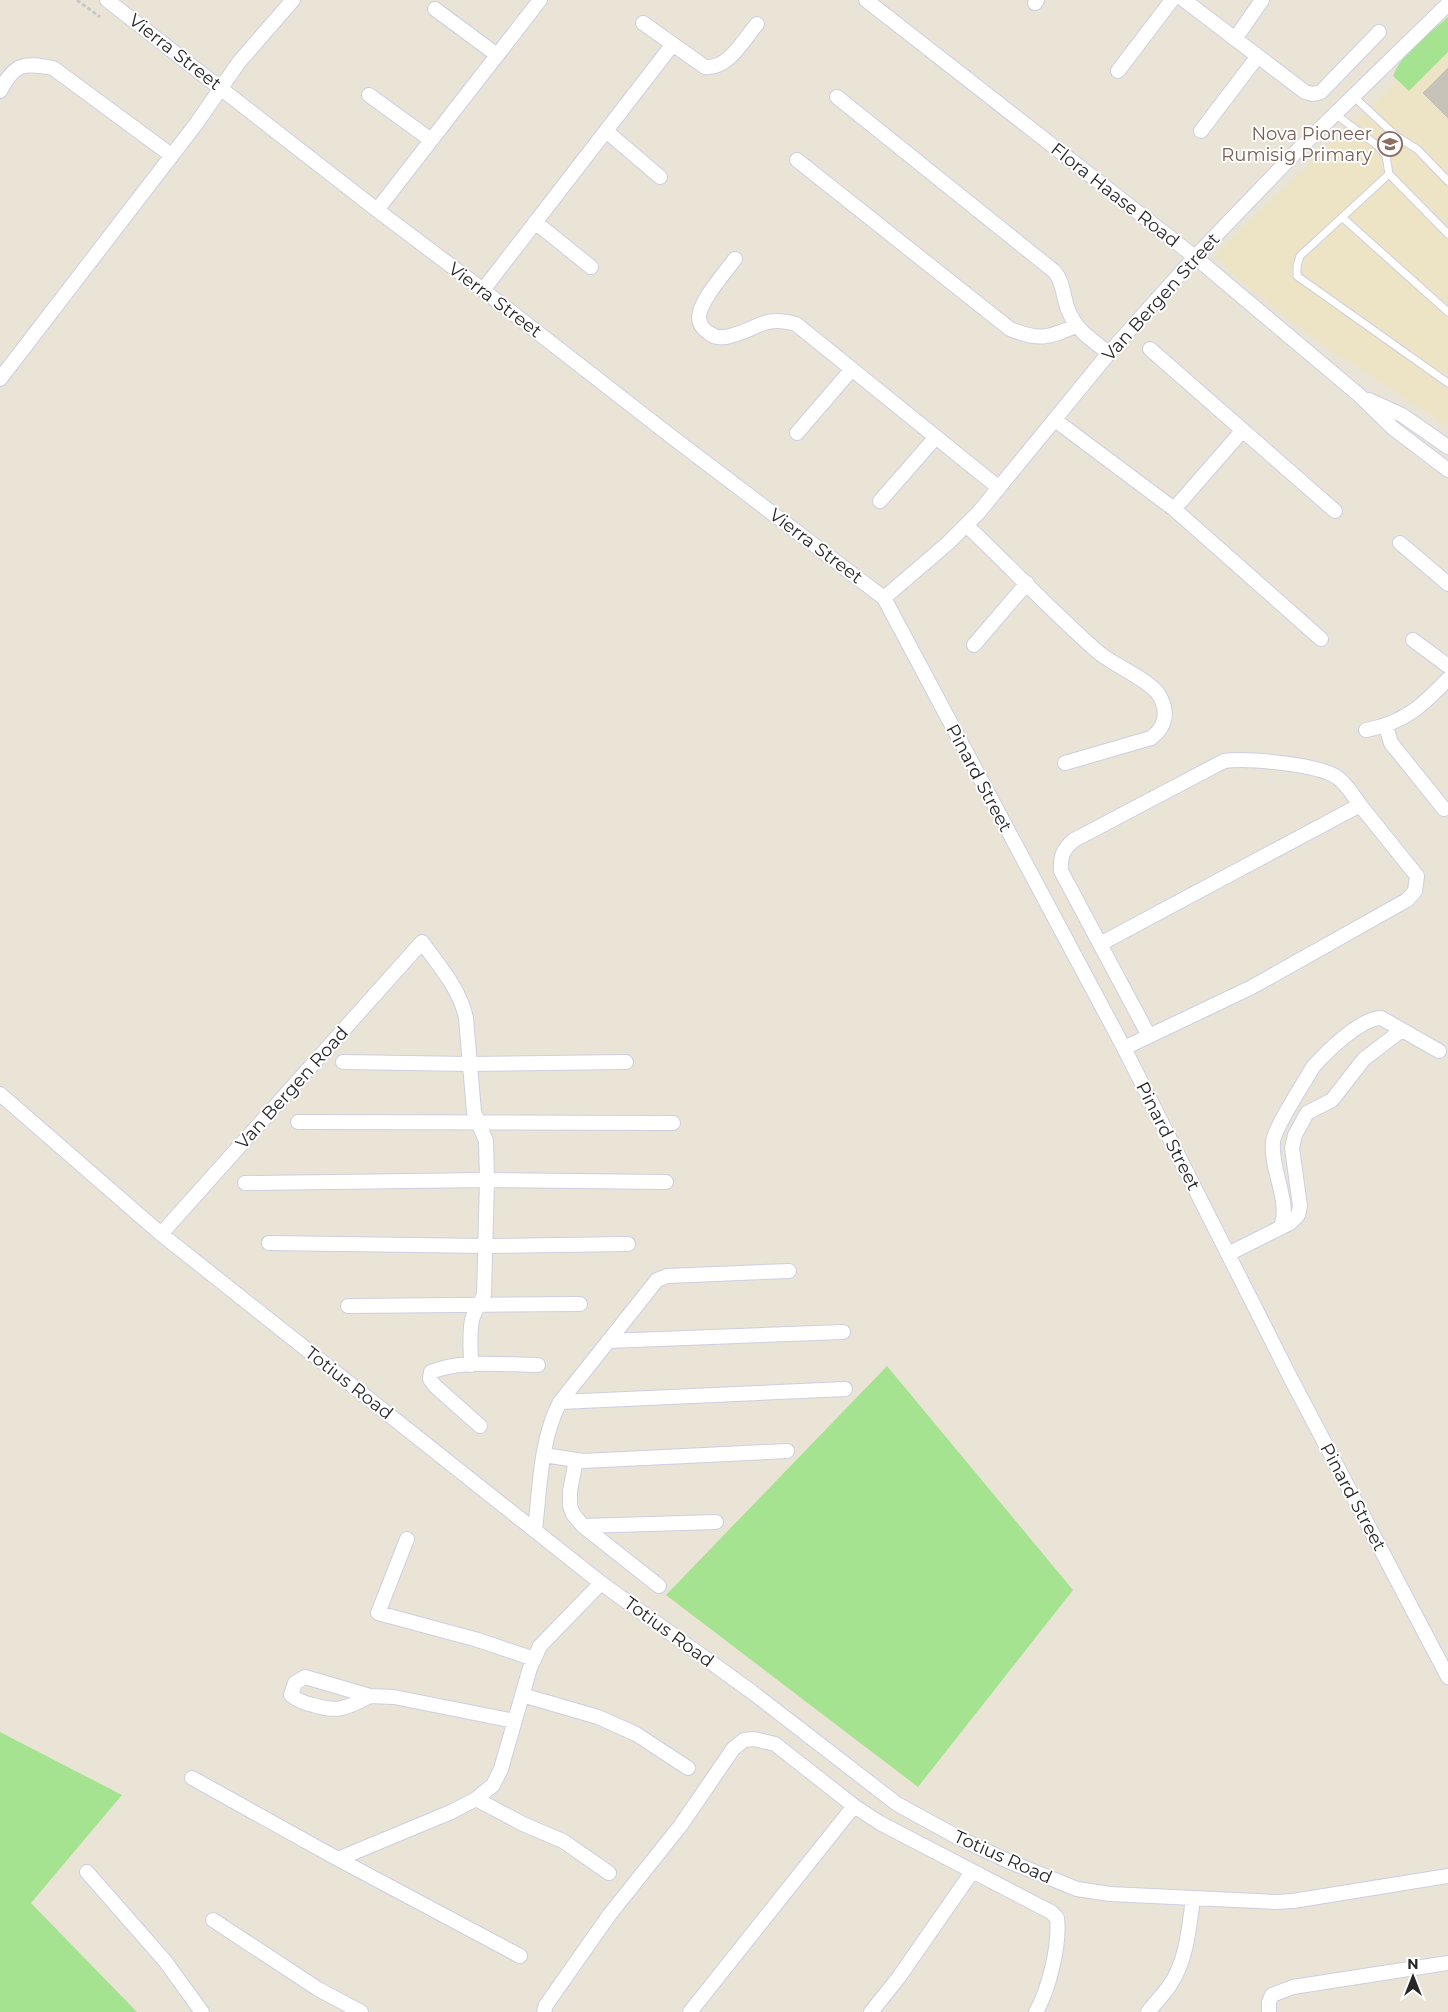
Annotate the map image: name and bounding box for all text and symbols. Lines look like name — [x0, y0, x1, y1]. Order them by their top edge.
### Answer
street label: Vierra Street — [124, 9, 226, 95]
place label: Nova Pioneer Rumisig Primary — [1221, 123, 1372, 166]
school or university icon: Nova Pioneer Rumisig Primary — [1377, 131, 1403, 157]
street label: Flora Haase Road — [1047, 138, 1183, 252]
street label: Van Bergen Street — [1098, 228, 1224, 366]
street label: Vierra Street — [444, 258, 546, 342]
street label: Vierra Street — [765, 504, 867, 588]
street label: Pinard Street — [941, 720, 1017, 836]
street label: Van Bergen Road — [231, 1022, 353, 1154]
street label: Pinard Street — [1131, 1078, 1205, 1194]
street label: Totius Road — [301, 1342, 397, 1424]
street label: Pinard Street — [1315, 1439, 1391, 1555]
street label: Totius Road — [620, 1592, 718, 1672]
street label: Totius Road — [950, 1826, 1056, 1888]
north arrow — [1388, 1952, 1438, 2002]
text: N — [1407, 1955, 1419, 1973]

